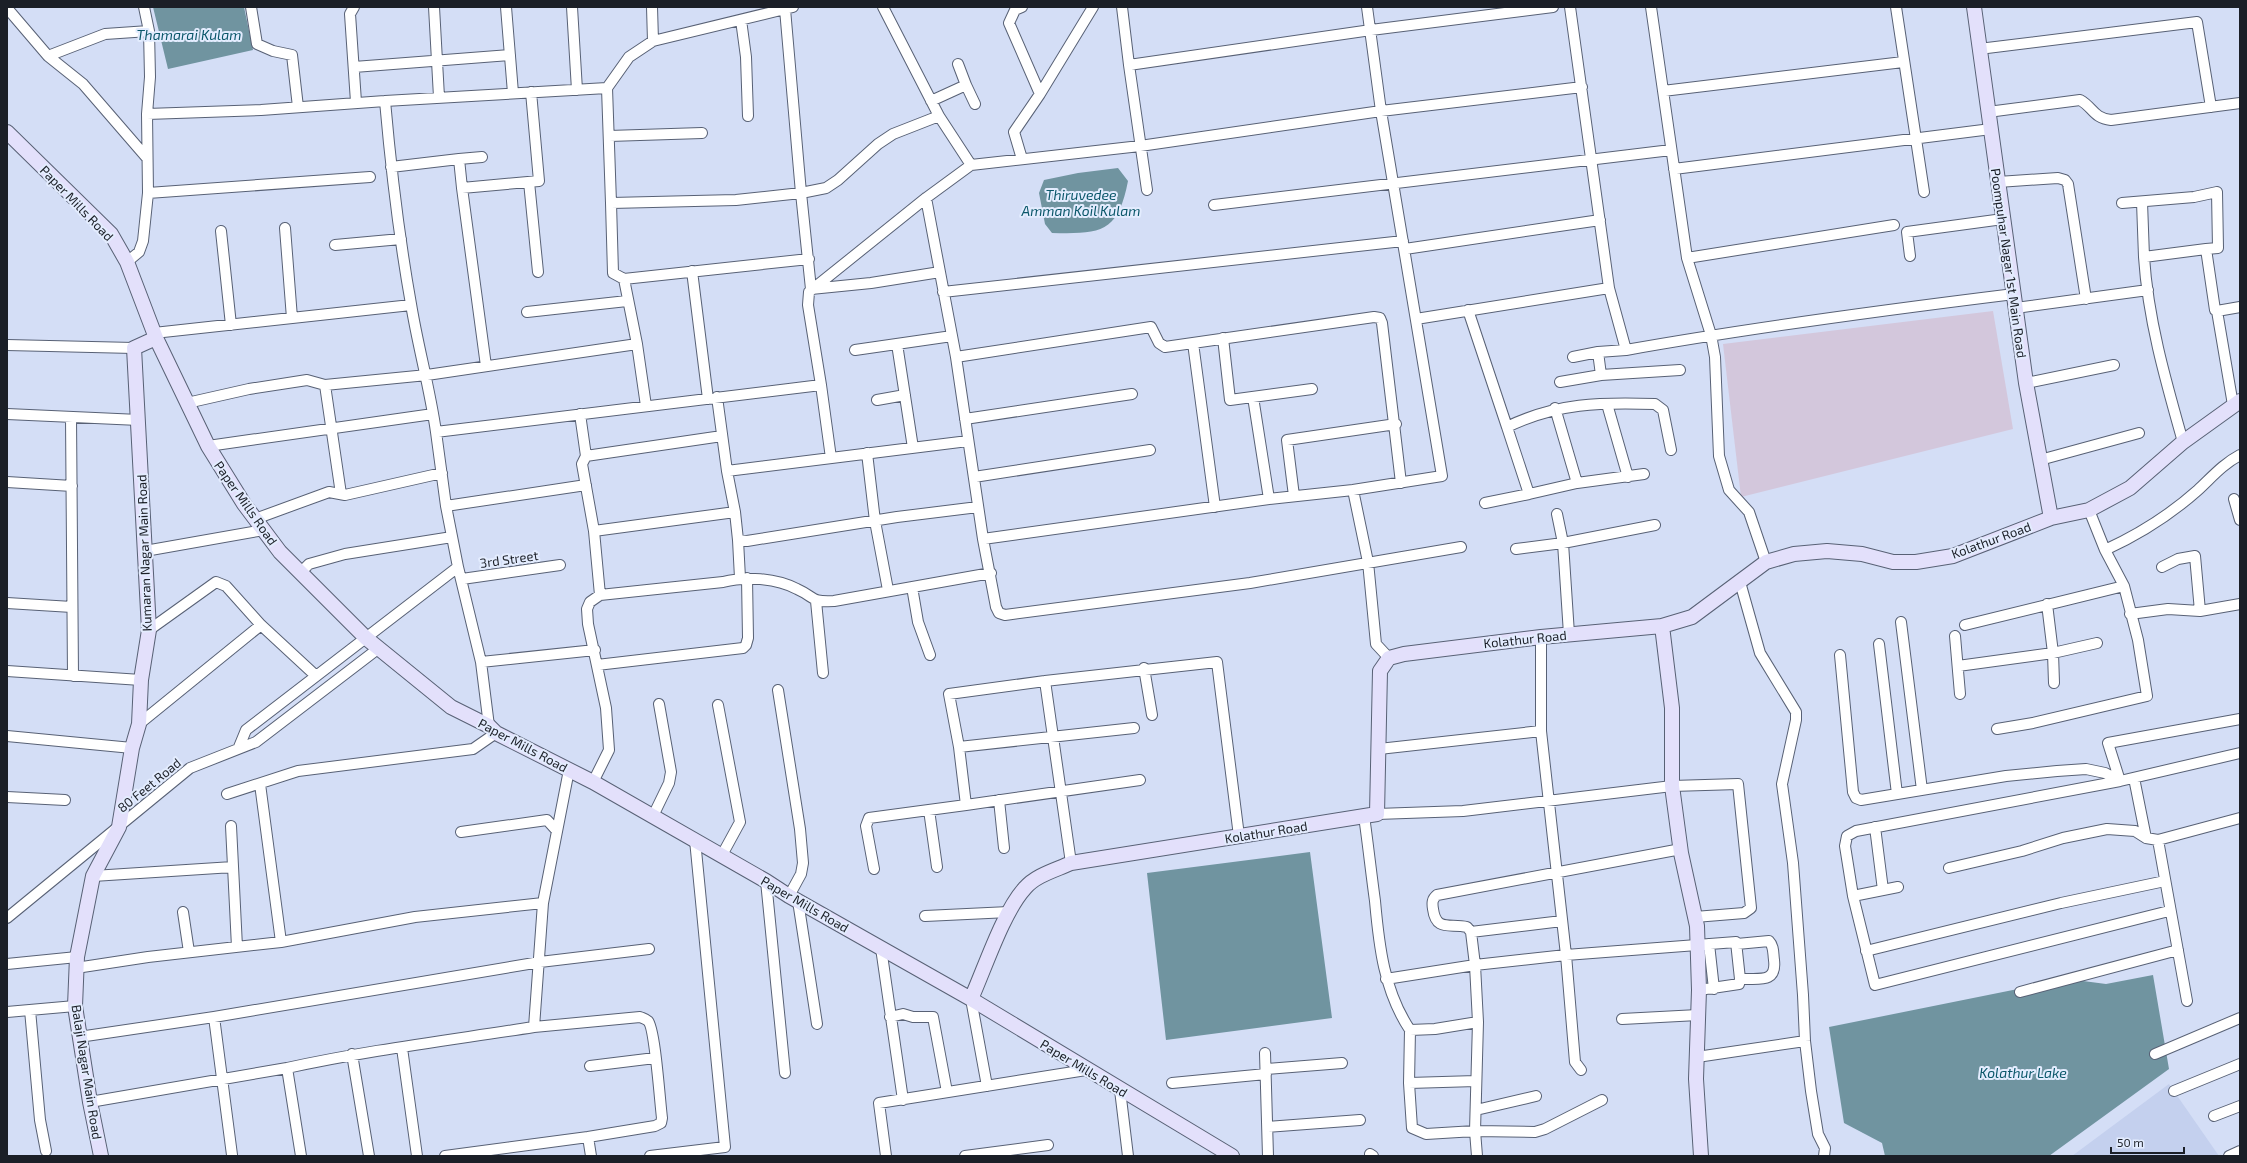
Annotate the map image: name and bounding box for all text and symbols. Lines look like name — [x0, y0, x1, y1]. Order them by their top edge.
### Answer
water label: Thamarai Kulam — [137, 26, 241, 43]
street label: Paper Mills Road — [37, 162, 117, 244]
street label: Poompuhar Nagar 1st Main Road — [1988, 167, 2030, 359]
water label: Thiruvedee Amman Koil Kulam — [1020, 186, 1141, 219]
street label: Paper Mills Road — [211, 458, 281, 548]
street label: Kumaran Nagar Main Road — [133, 474, 155, 632]
street label: Kolathur Road — [1949, 518, 2033, 562]
street label: 3rd Street — [479, 547, 539, 571]
street label: Kolathur Road — [1483, 627, 1567, 651]
street label: Paper Mills Road — [476, 715, 570, 775]
street label: 80 Feet Road — [114, 754, 184, 816]
street label: Kolathur Road — [1223, 818, 1309, 846]
street label: Paper Mills Road — [758, 872, 852, 936]
street label: Balaji Nagar Main Road — [68, 1003, 106, 1141]
street label: Paper Mills Road — [1037, 1036, 1131, 1100]
water label: Kolathur Lake — [1979, 1064, 2067, 1081]
scale bar — [2111, 1129, 2184, 1155]
text: 50 m — [2117, 1135, 2144, 1149]

